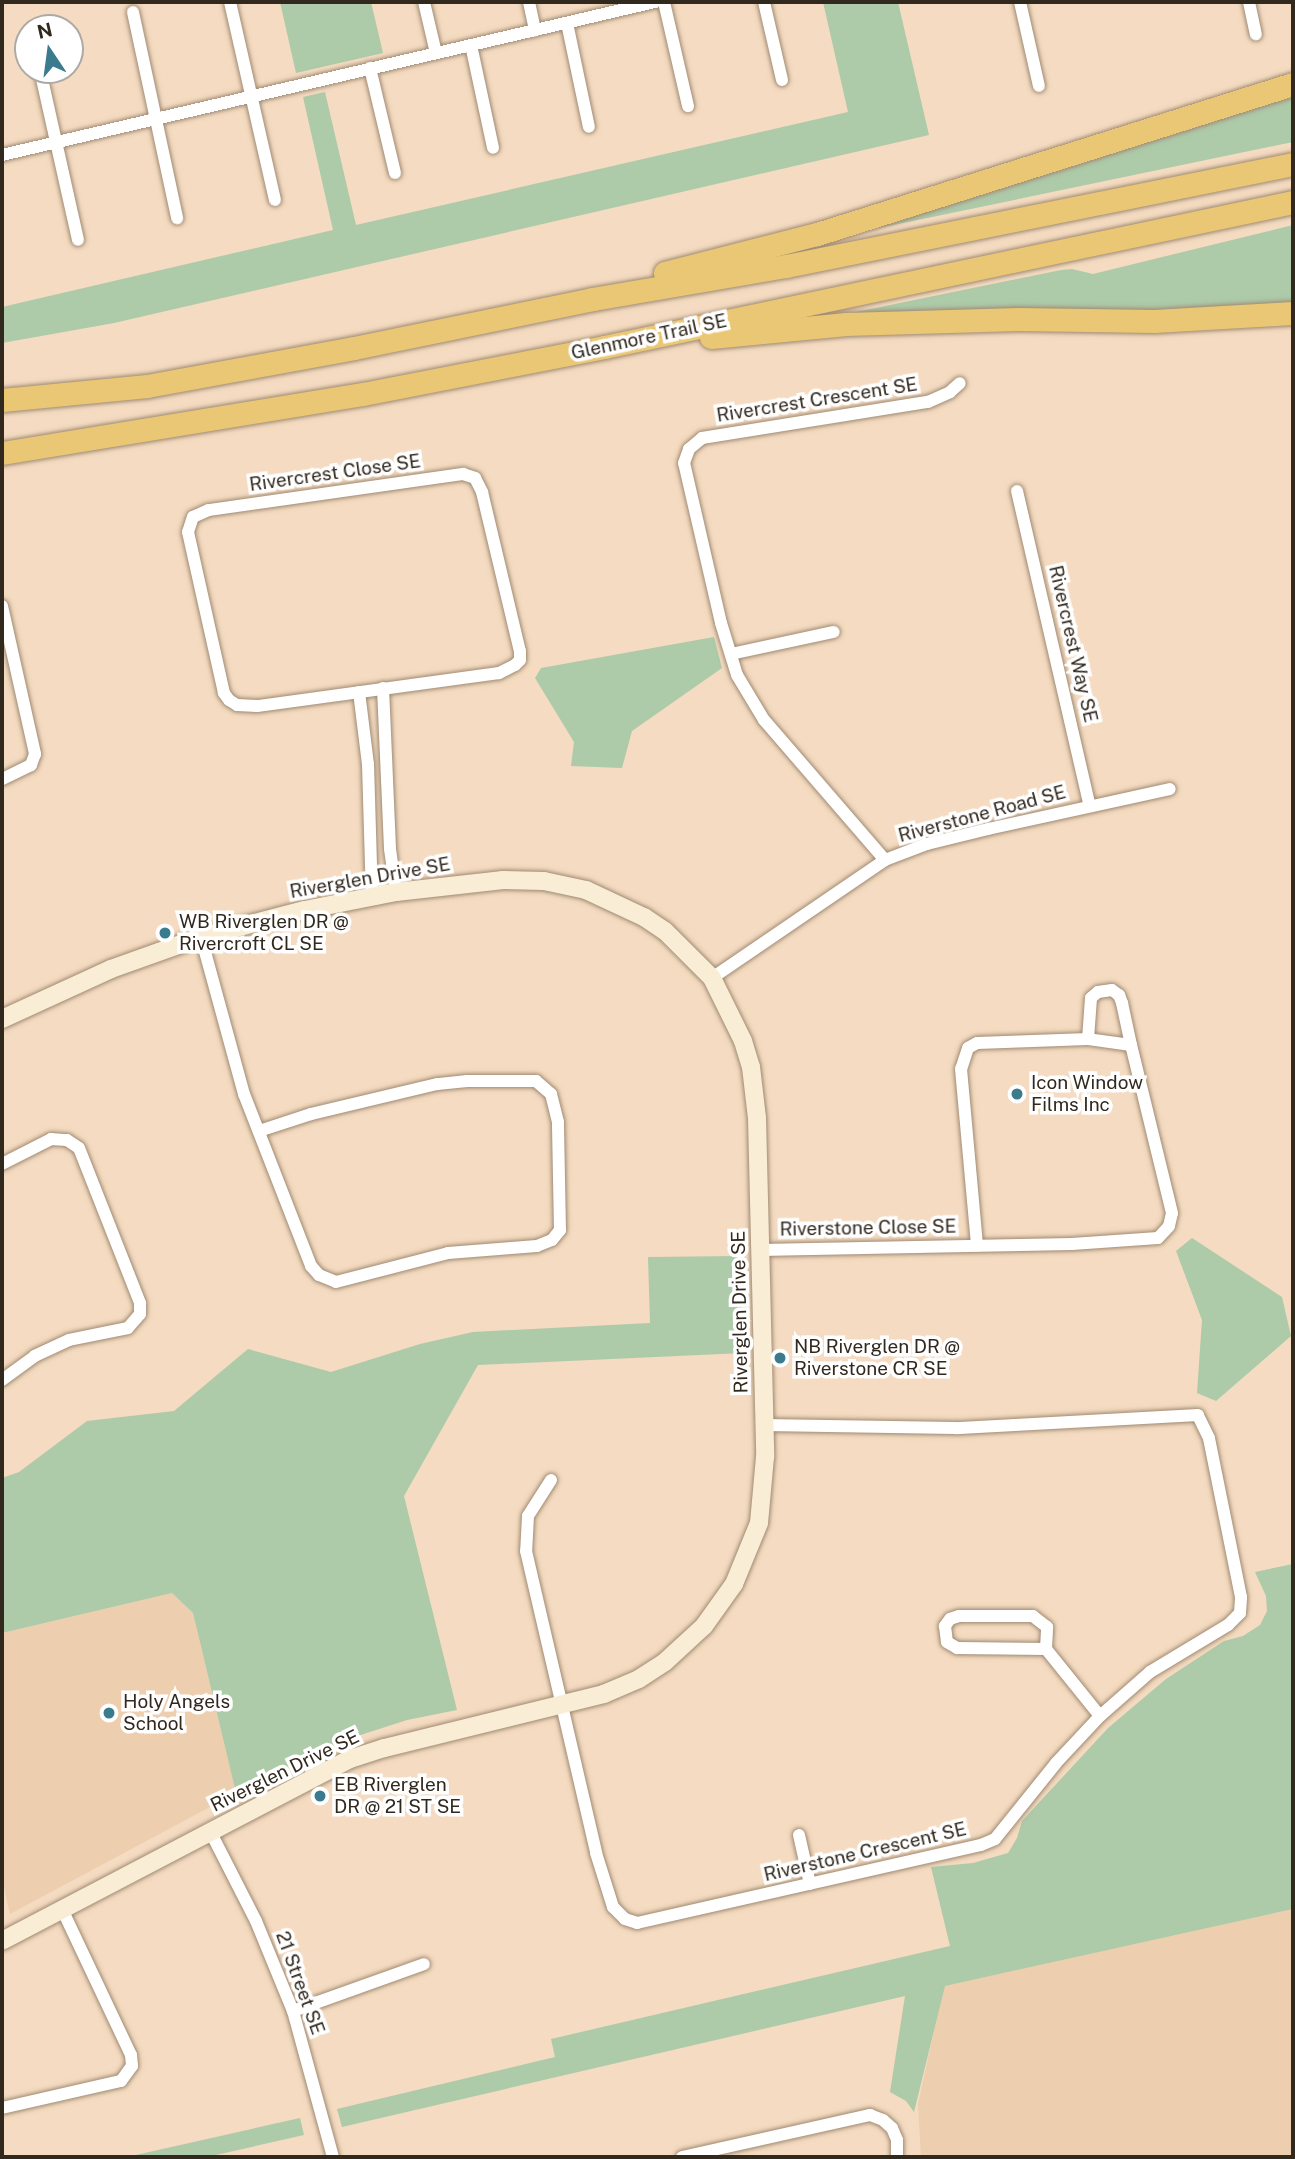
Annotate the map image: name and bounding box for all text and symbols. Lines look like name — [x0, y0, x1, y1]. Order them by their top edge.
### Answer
north arrow — [14, 14, 84, 84]
text: N — [35, 18, 54, 43]
street label: Glenmore Trail SE — [569, 309, 729, 365]
street label: Rivercrest Crescent SE — [715, 373, 919, 427]
street label: Rivercrest Close SE — [248, 450, 422, 496]
street label: Rivercrest Way SE — [1044, 563, 1102, 725]
street label: Riverstone Road SE — [896, 781, 1068, 847]
street label: Riverglen Drive SE — [288, 853, 452, 903]
place label: WB Riverglen DR @ Rivercroft CL SE — [179, 911, 349, 955]
marker: WB Riverglen DR @ Rivercroft CL SE — [157, 925, 173, 941]
place label: Icon Window Films Inc — [1031, 1072, 1144, 1116]
marker: Icon Window Films Inc — [1009, 1086, 1025, 1102]
street label: Riverstone Close SE — [779, 1215, 957, 1241]
street label: Riverglen Drive SE — [727, 1230, 753, 1394]
place label: NB Riverglen DR @ Riverstone CR SE — [794, 1336, 960, 1380]
marker: NB Riverglen DR @ Riverstone CR SE — [772, 1350, 788, 1366]
place label: Holy Angels School — [123, 1691, 230, 1735]
marker: Holy Angels School — [101, 1705, 117, 1721]
street label: Riverglen Drive SE — [207, 1725, 363, 1817]
place label: EB Riverglen DR @ 21 ST SE — [334, 1774, 461, 1818]
marker: EB Riverglen DR @ 21 ST SE — [312, 1788, 328, 1804]
street label: Riverstone Crescent SE — [761, 1818, 969, 1886]
street label: 21 Street SE — [271, 1928, 329, 2038]

